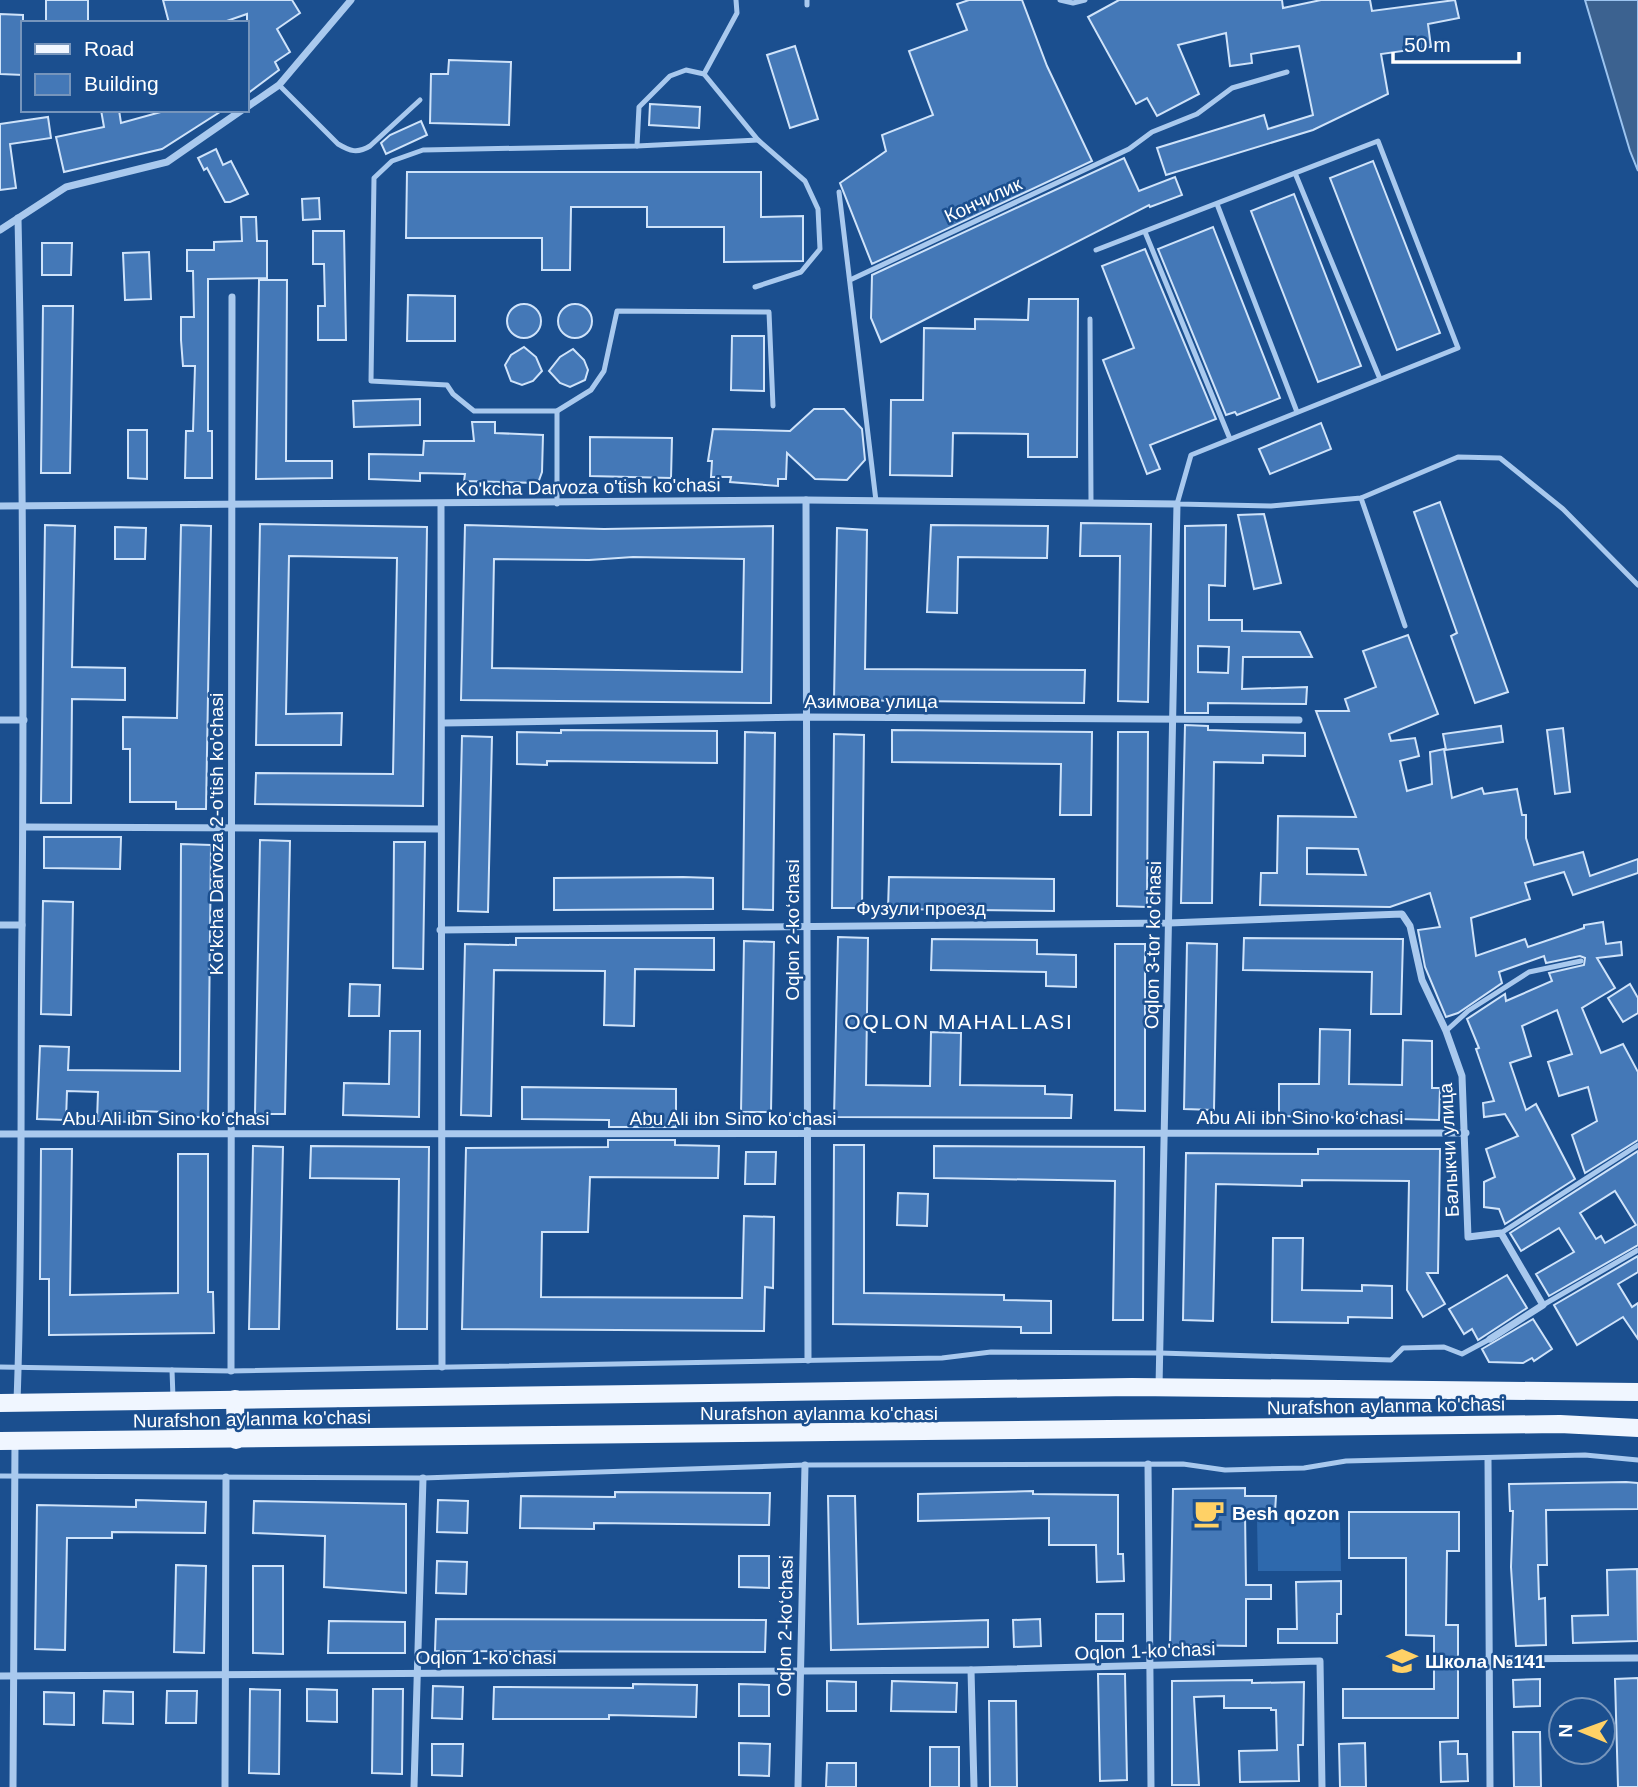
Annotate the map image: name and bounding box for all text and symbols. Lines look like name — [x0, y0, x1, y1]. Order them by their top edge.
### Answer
legend — [21, 21, 248, 112]
scale bar — [1393, 21, 1519, 65]
text: 50 m — [1404, 33, 1451, 56]
text: Road — [84, 37, 134, 60]
text: Building — [84, 72, 159, 95]
street label: Кончилик — [941, 173, 1026, 227]
street label: Ko'kcha Darvoza o'tish ko'chasi — [455, 474, 721, 500]
street label: Азимова улица — [804, 691, 938, 712]
street label: Ko'kcha Darvoza 2-o'tish ko'chasi — [206, 693, 227, 975]
street label: Oqlon 2-ko‘chasi — [782, 859, 803, 1001]
street label: Oqlon 3-tor ko'chasi — [1141, 861, 1165, 1029]
street label: Фузули проезд — [856, 898, 986, 919]
district label: OQLON MAHALLASI — [844, 1010, 1074, 1033]
street label: Балыкчи улица — [1435, 1082, 1463, 1218]
street label: Abu Ali ibn Sino koʻchasi — [1196, 1107, 1404, 1128]
street label: Abu Ali ibn Sino koʻchasi — [62, 1108, 270, 1129]
street label: Abu Ali ibn Sino koʻchasi — [629, 1108, 837, 1129]
street label: Nurafshon aylanma ko'chasi — [1267, 1393, 1505, 1419]
street label: Nurafshon aylanma ko'chasi — [700, 1403, 938, 1424]
street label: Nurafshon aylanma ko'chasi — [133, 1406, 371, 1432]
cafe icon: Besh qozon — [1192, 1496, 1226, 1530]
place label: Besh qozon — [1232, 1503, 1340, 1524]
street label: Oqlon 2-ko‘chasi — [773, 1555, 797, 1697]
street label: Oqlon 1-ko'chasi — [1074, 1638, 1216, 1664]
school or university icon: Школа №141 — [1385, 1644, 1419, 1678]
street label: Oqlon 1-ko'chasi — [416, 1647, 556, 1668]
place label: Школа №141 — [1425, 1651, 1546, 1672]
north arrow — [1547, 1696, 1617, 1766]
text: N — [1555, 1724, 1576, 1738]

